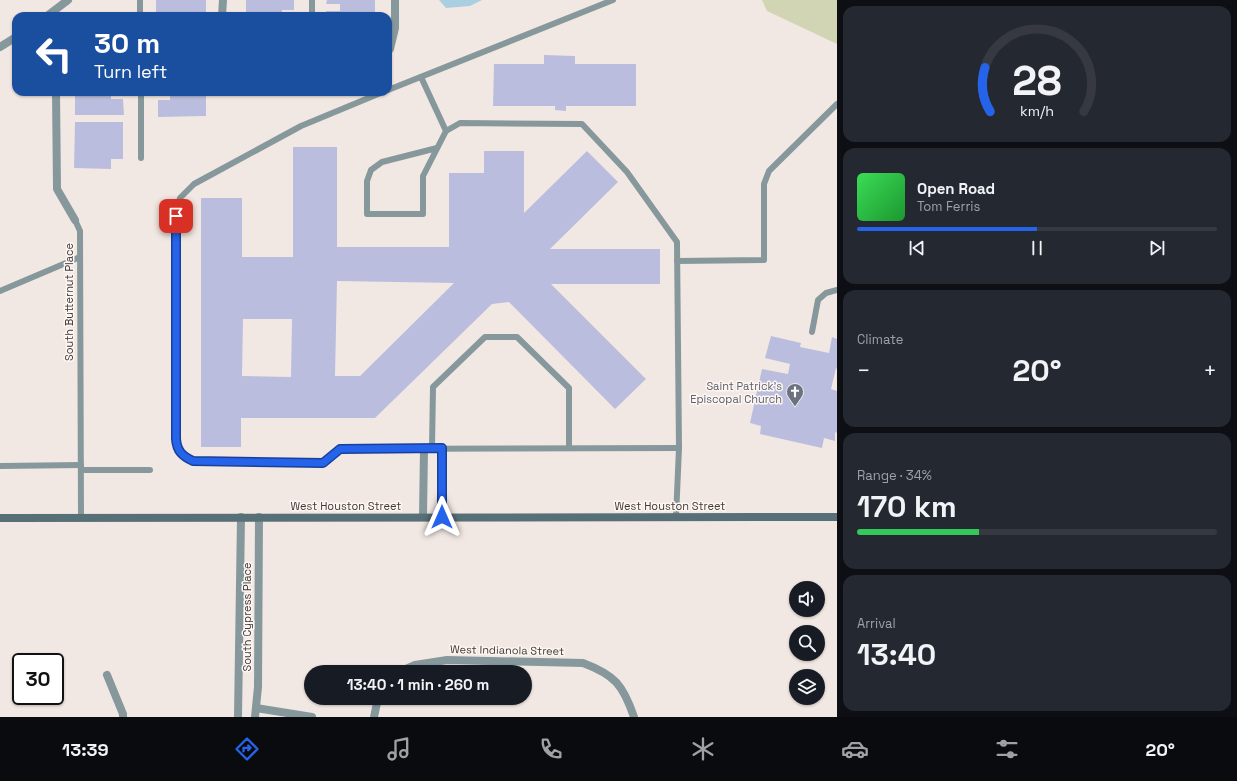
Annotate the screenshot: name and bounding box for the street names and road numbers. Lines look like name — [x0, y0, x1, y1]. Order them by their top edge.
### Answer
street label: South Butternut Place — [62, 243, 76, 361]
street label: West Houston Street — [291, 499, 401, 513]
street label: West Houston Street — [615, 499, 725, 513]
street label: South Cypress Place — [240, 562, 254, 672]
street label: West Indianola Street — [450, 642, 564, 658]

